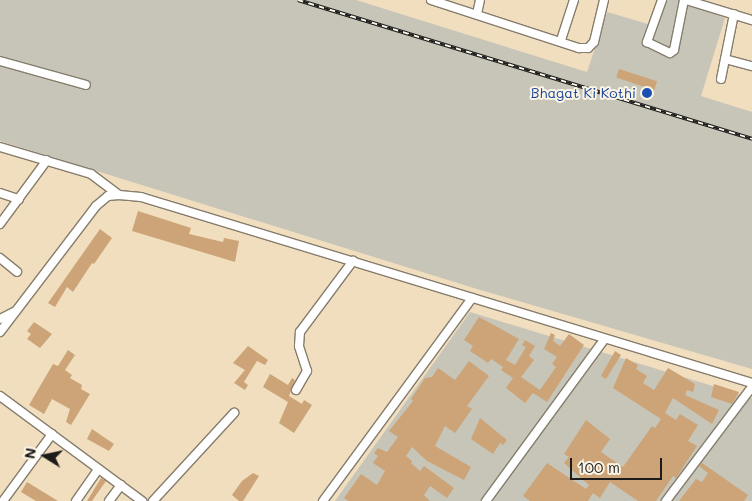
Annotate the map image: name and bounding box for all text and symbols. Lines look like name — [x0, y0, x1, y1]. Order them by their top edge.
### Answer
place label: Bhagat Ki Kothi — [531, 85, 636, 101]
marker: Bhagat Ki Kothi — [640, 86, 654, 100]
north arrow — [20, 431, 70, 481]
text: N — [19, 446, 40, 460]
scale bar — [572, 448, 664, 480]
text: 100 m — [578, 457, 620, 477]

